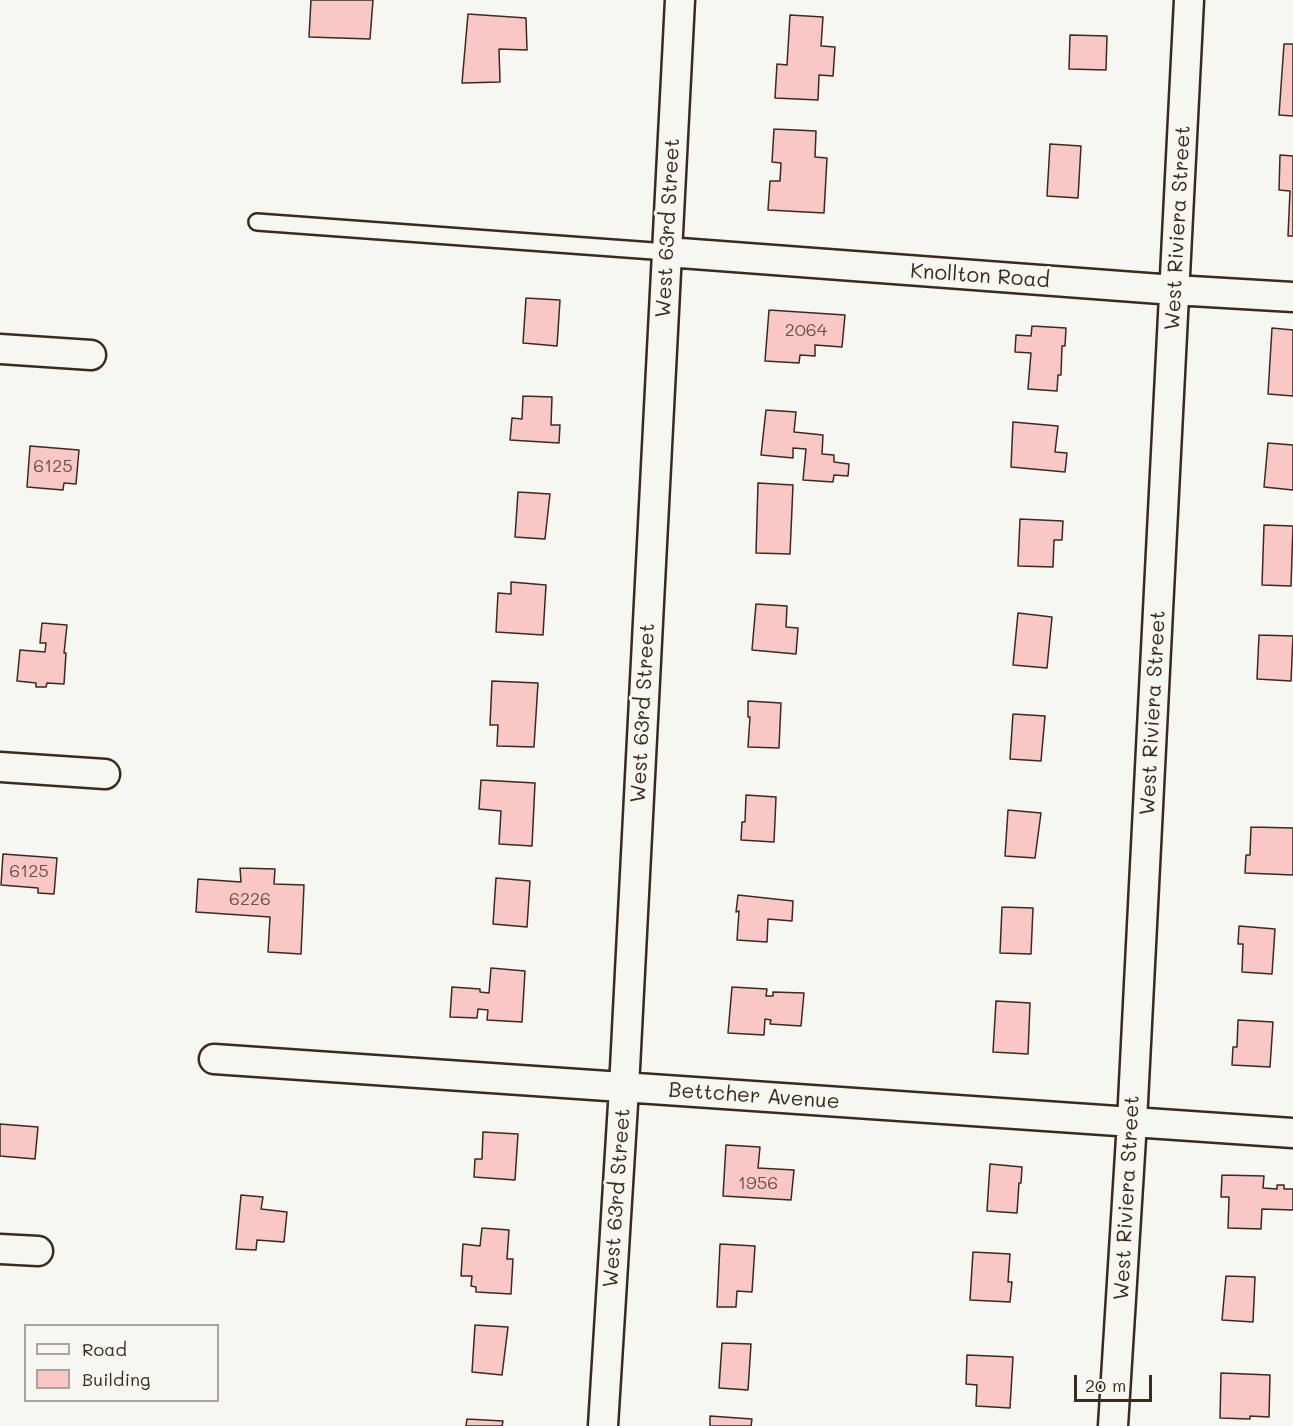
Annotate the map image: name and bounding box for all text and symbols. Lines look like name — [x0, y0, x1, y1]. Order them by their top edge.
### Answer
street label: West Riviera Street — [1160, 125, 1196, 331]
street label: West 63rd Street — [651, 137, 685, 319]
street label: Knollton Road — [909, 259, 1051, 293]
house number: 2064 — [785, 319, 827, 341]
house number: 6125 — [33, 455, 73, 477]
street label: West Riviera Street — [1135, 610, 1171, 816]
street label: West 63rd Street — [626, 622, 660, 804]
house number: 6125 — [9, 860, 49, 882]
house number: 6226 — [229, 888, 271, 910]
street label: Bettcher Avenue — [668, 1077, 840, 1115]
street label: West Riviera Street — [1109, 1095, 1145, 1301]
street label: West 63rd Street — [598, 1107, 636, 1289]
house number: 1956 — [738, 1172, 778, 1194]
legend — [24, 1324, 219, 1402]
text: Road — [82, 1337, 127, 1361]
scale bar — [1077, 1363, 1155, 1401]
text: Building — [82, 1367, 150, 1391]
text: 20 m — [1085, 1373, 1126, 1397]

